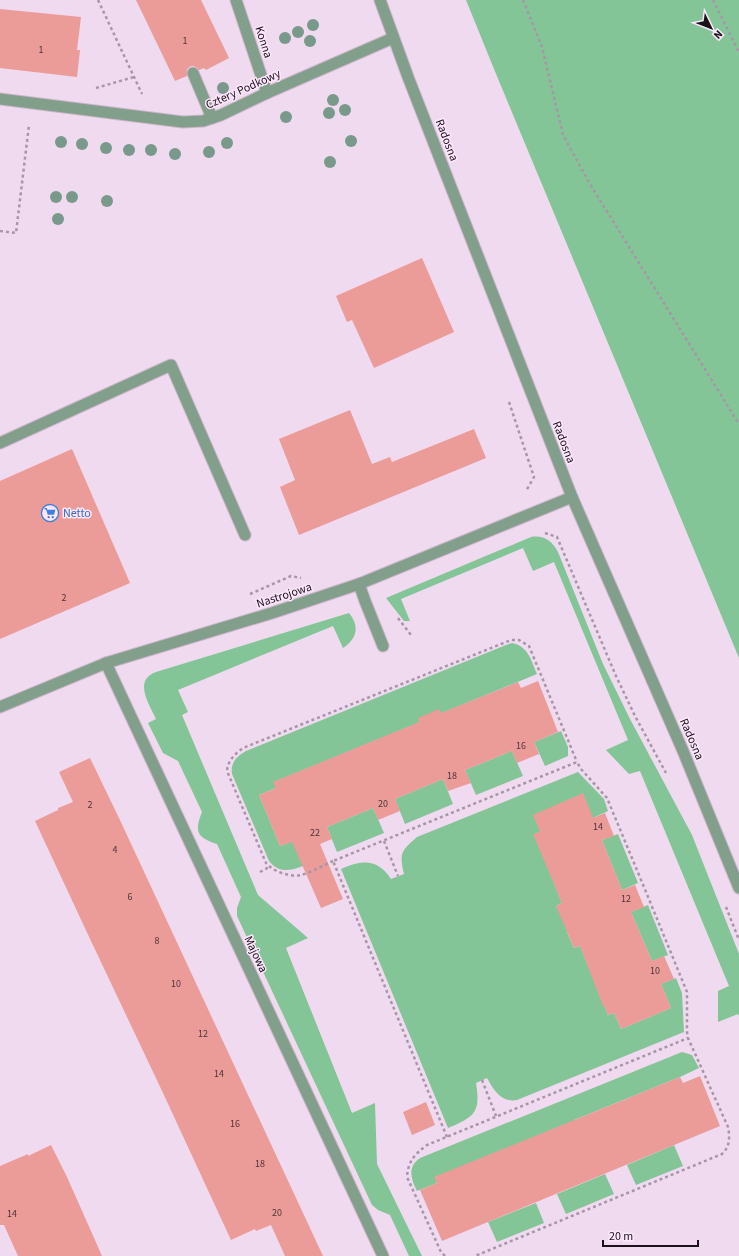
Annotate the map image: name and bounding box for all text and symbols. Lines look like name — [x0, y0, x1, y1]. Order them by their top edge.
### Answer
north arrow — [691, 8, 731, 48]
street label: Konna — [250, 24, 277, 60]
text: N — [710, 27, 726, 42]
house number: 1 — [183, 34, 188, 48]
house number: 1 — [39, 43, 44, 57]
street label: Cztery Podkowy — [203, 65, 284, 114]
street label: Radosna — [431, 117, 462, 164]
street label: Radosna — [548, 419, 579, 466]
supermarket icon: Netto — [40, 503, 60, 523]
place label: Netto — [63, 505, 91, 522]
street label: Nastrojowa — [254, 579, 314, 612]
house number: 2 — [62, 591, 67, 605]
street label: Radosna — [675, 716, 708, 763]
house number: 16 — [516, 739, 526, 753]
house number: 18 — [447, 769, 457, 783]
house number: 20 — [378, 797, 388, 811]
house number: 2 — [88, 798, 93, 812]
house number: 14 — [593, 820, 603, 834]
house number: 22 — [310, 826, 320, 840]
house number: 4 — [113, 843, 118, 857]
house number: 6 — [128, 890, 133, 904]
house number: 12 — [621, 892, 631, 906]
street label: Majowa — [240, 933, 271, 975]
house number: 8 — [155, 934, 160, 948]
house number: 10 — [650, 964, 660, 978]
house number: 10 — [171, 977, 181, 991]
house number: 12 — [198, 1027, 208, 1041]
house number: 14 — [214, 1067, 224, 1081]
house number: 16 — [230, 1117, 240, 1131]
house number: 18 — [255, 1157, 265, 1171]
house number: 20 — [272, 1206, 282, 1220]
house number: 14 — [7, 1207, 17, 1221]
scale bar — [603, 1222, 698, 1248]
text: 20 m — [609, 1228, 633, 1245]

